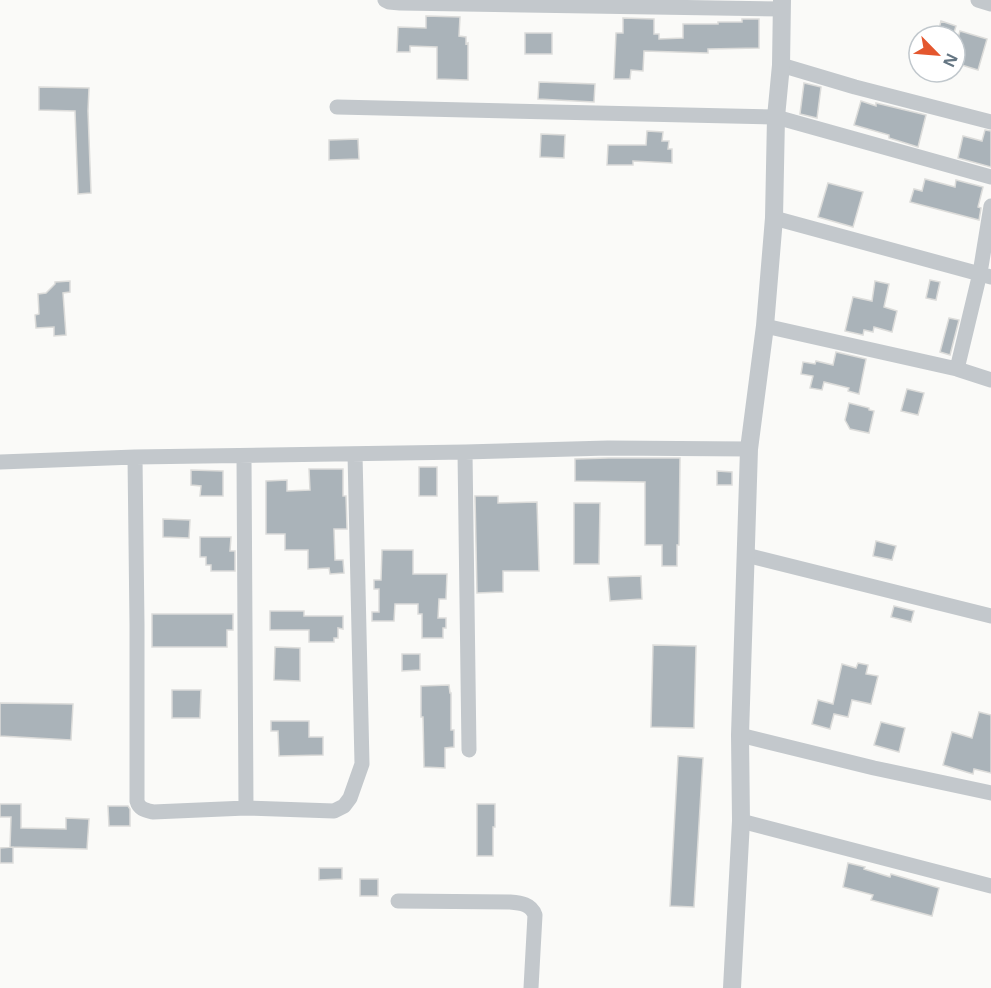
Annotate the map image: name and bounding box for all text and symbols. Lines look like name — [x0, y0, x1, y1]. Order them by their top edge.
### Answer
north arrow — [907, 24, 967, 84]
text: N — [938, 50, 963, 71]

